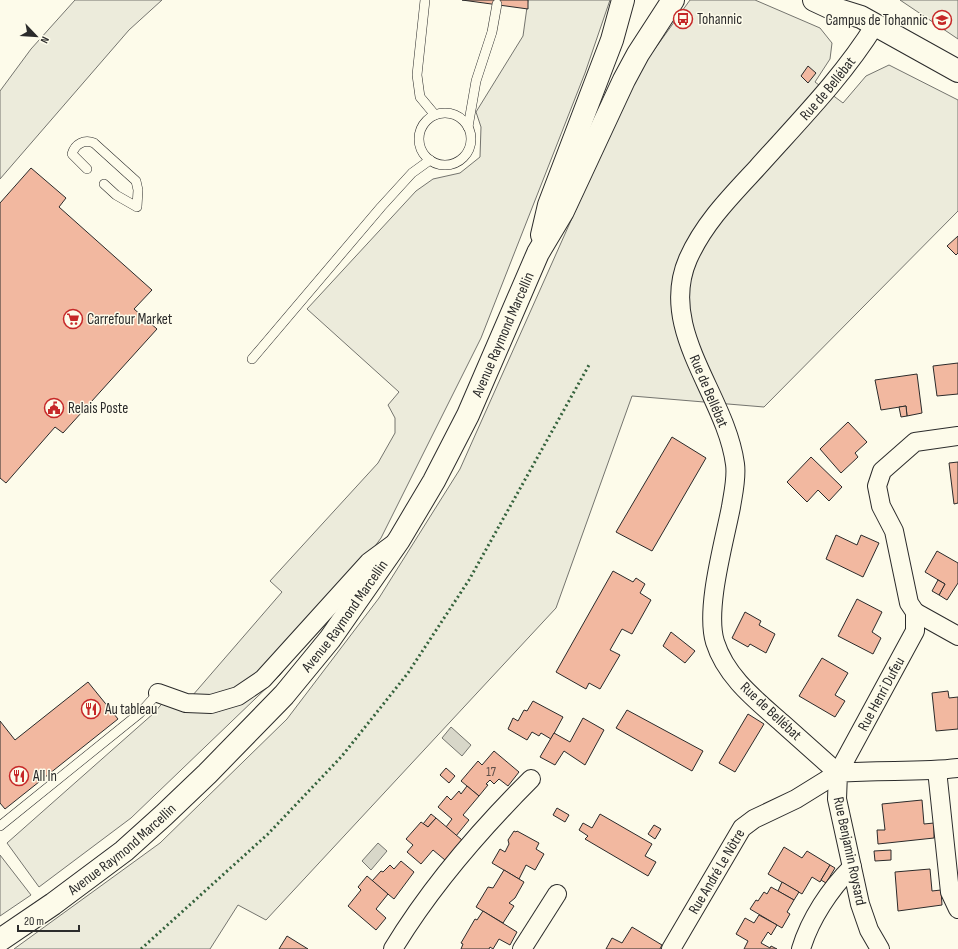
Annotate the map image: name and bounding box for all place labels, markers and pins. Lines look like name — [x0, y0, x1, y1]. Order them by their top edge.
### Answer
bus stop icon: Tohannic — [672, 8, 694, 30]
school or university icon: Campus de Tohannic — [931, 9, 953, 31]
place label: Tohannic — [697, 10, 742, 29]
place label: Campus de Tohannic — [826, 11, 928, 30]
supermarket icon: Carrefour Market — [62, 308, 84, 330]
place label: Carrefour Market — [87, 310, 173, 329]
public building icon: Relais Poste — [43, 397, 65, 419]
place label: Relais Poste — [68, 399, 128, 418]
restaurant icon: Au tableau — [80, 698, 102, 720]
place label: Au tableau — [104, 700, 157, 719]
restaurant icon: All In — [8, 765, 30, 787]
place label: All In — [32, 767, 57, 786]

